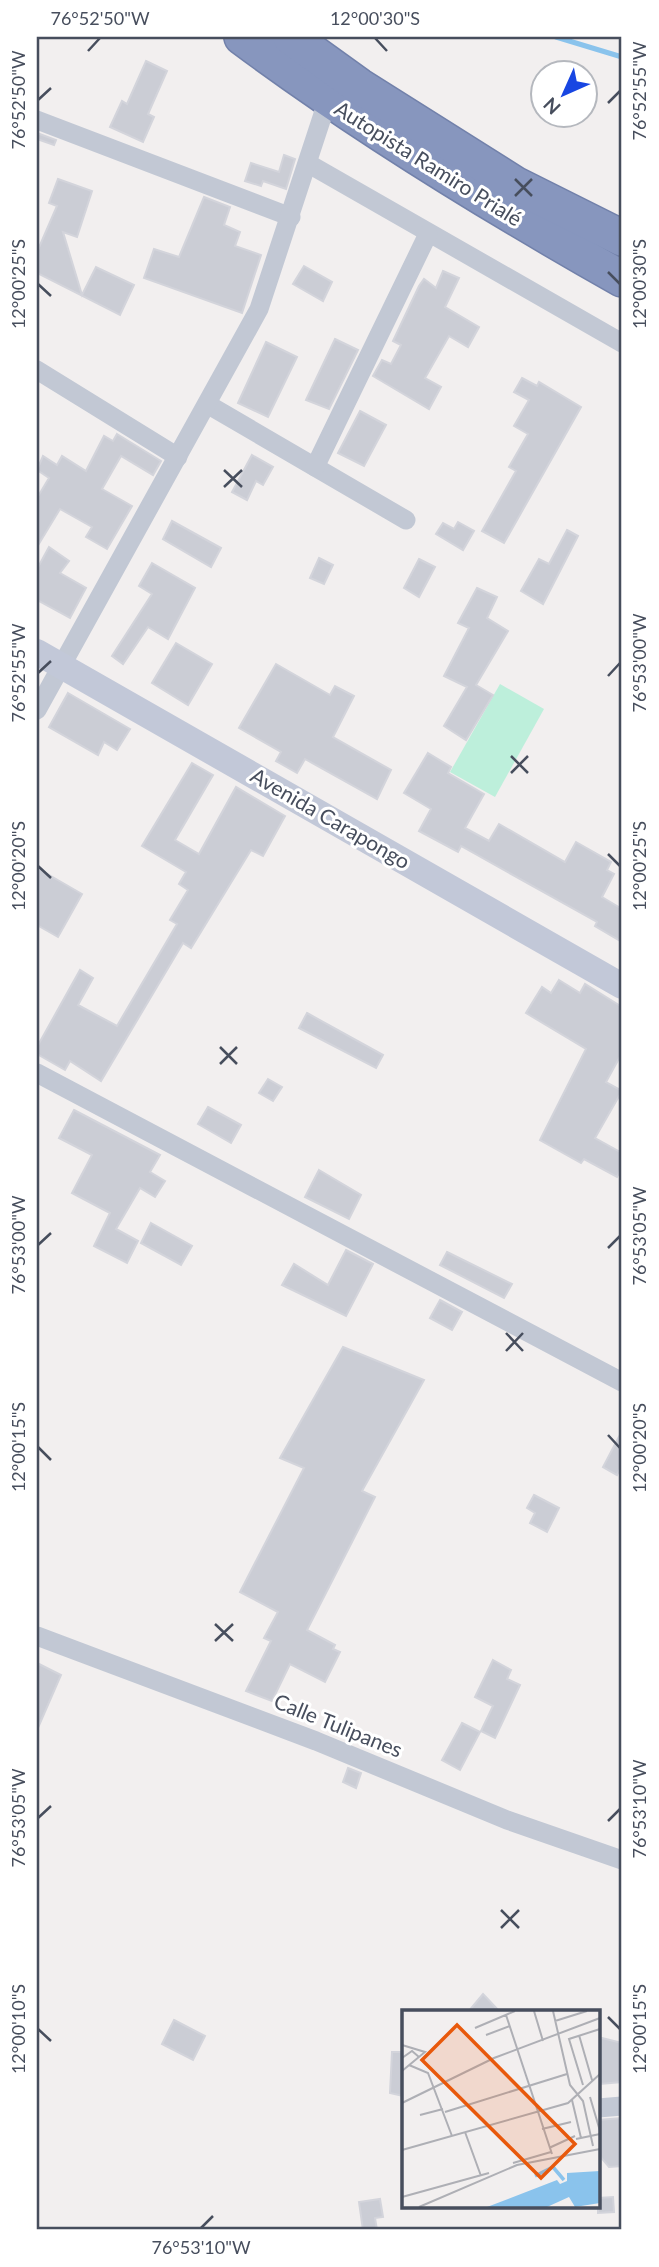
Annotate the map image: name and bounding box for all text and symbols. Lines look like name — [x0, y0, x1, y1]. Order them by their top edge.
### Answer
text: 76°52'50"W — [50, 7, 150, 29]
text: 12°00'30"S — [330, 7, 420, 29]
text: 76°52'55"W — [628, 41, 650, 141]
text: 76°52'50"W — [7, 50, 29, 150]
north arrow — [530, 60, 600, 130]
text: N — [538, 93, 565, 120]
street label: Autopista Ramiro Prialé — [331, 95, 527, 231]
text: 12°00'25"S — [7, 239, 29, 329]
text: 12°00'30"S — [628, 239, 650, 329]
text: 76°53'00"W — [628, 613, 650, 713]
text: 76°52'55"W — [7, 623, 29, 723]
street label: Avenida Carapongo — [247, 762, 415, 874]
text: 12°00'20"S — [7, 821, 29, 911]
text: 12°00'25"S — [628, 821, 650, 911]
text: 76°53'05"W — [628, 1186, 650, 1286]
text: 76°53'00"W — [7, 1195, 29, 1295]
text: 12°00'15"S — [7, 1402, 29, 1492]
text: 12°00'20"S — [628, 1403, 650, 1493]
street label: Calle Tulipanes — [271, 1688, 406, 1762]
text: 76°53'10"W — [628, 1759, 650, 1859]
text: 76°53'05"W — [7, 1768, 29, 1868]
text: 12°00'10"S — [7, 1984, 29, 2074]
text: 12°00'15"S — [628, 1984, 650, 2074]
inset map — [402, 2010, 600, 2208]
text: 76°53'10"W — [151, 2236, 251, 2258]

